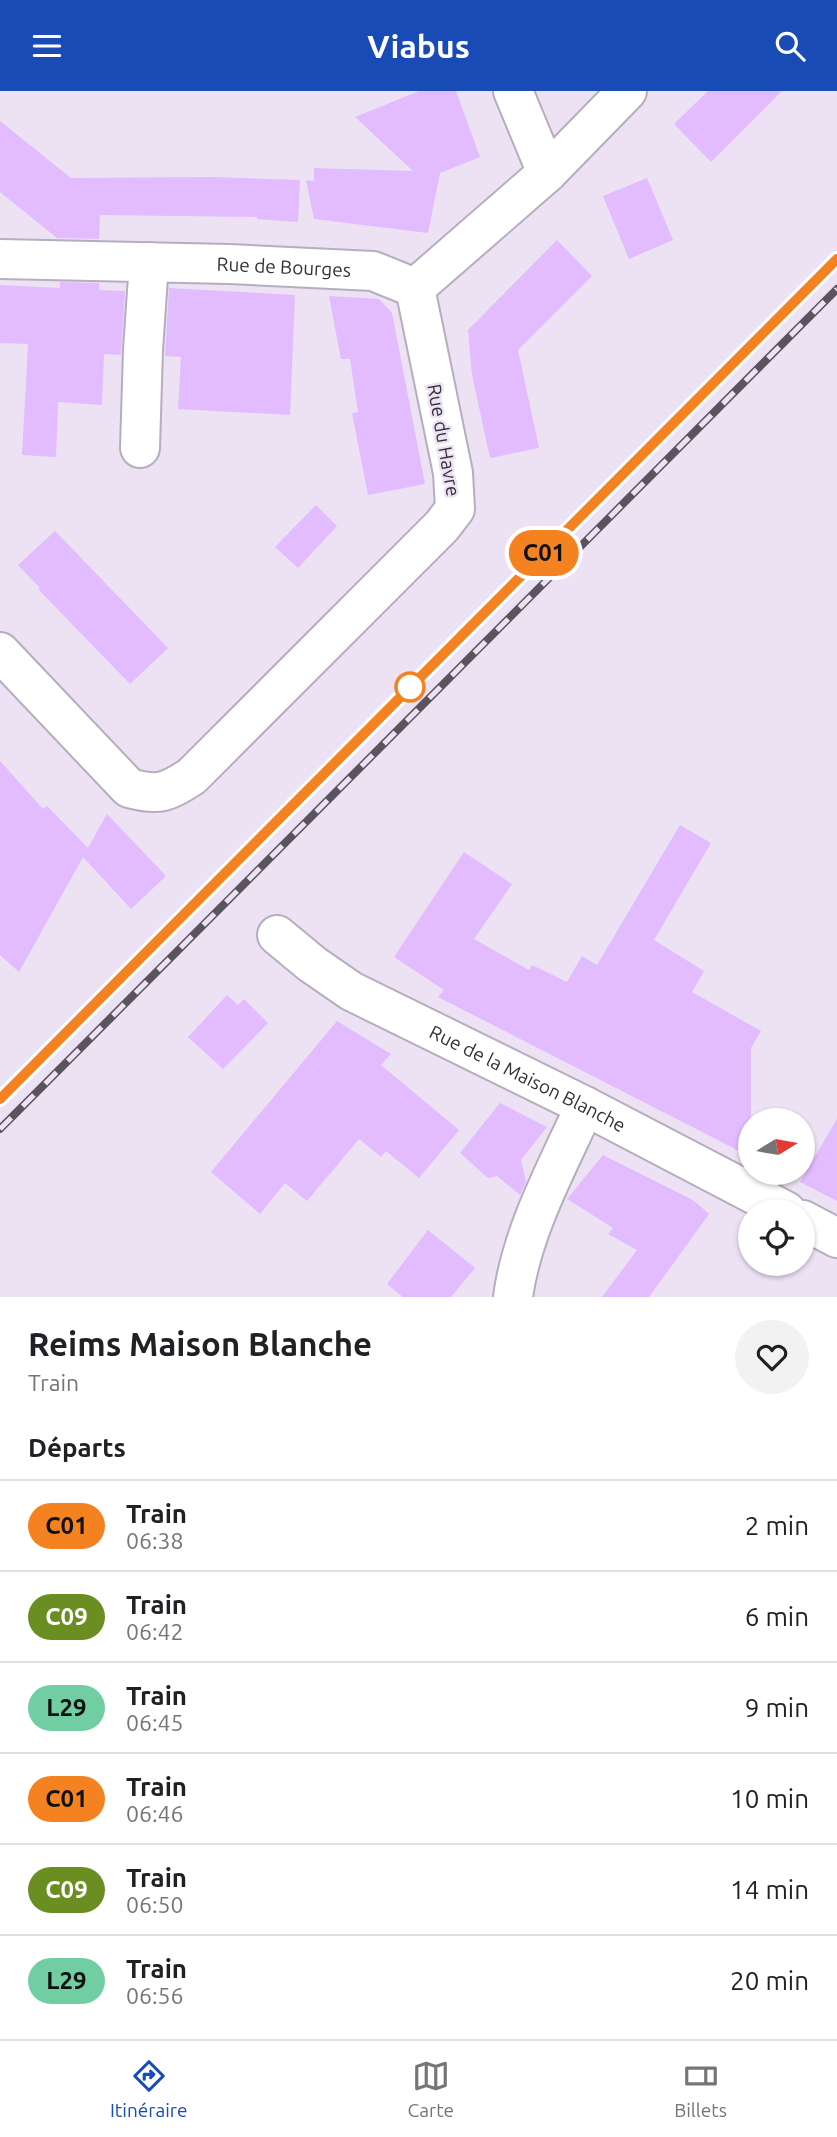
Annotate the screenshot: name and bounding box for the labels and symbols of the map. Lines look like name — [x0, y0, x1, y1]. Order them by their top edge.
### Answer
street label: Rue de Bourges — [216, 253, 352, 281]
street label: Rue du Havre — [423, 382, 465, 498]
line badge: C01 — [504, 530, 584, 576]
unlabelled marker — [395, 672, 425, 702]
street label: Rue de la Maison Blanche — [426, 1020, 630, 1136]
north arrow — [738, 1108, 816, 1185]

